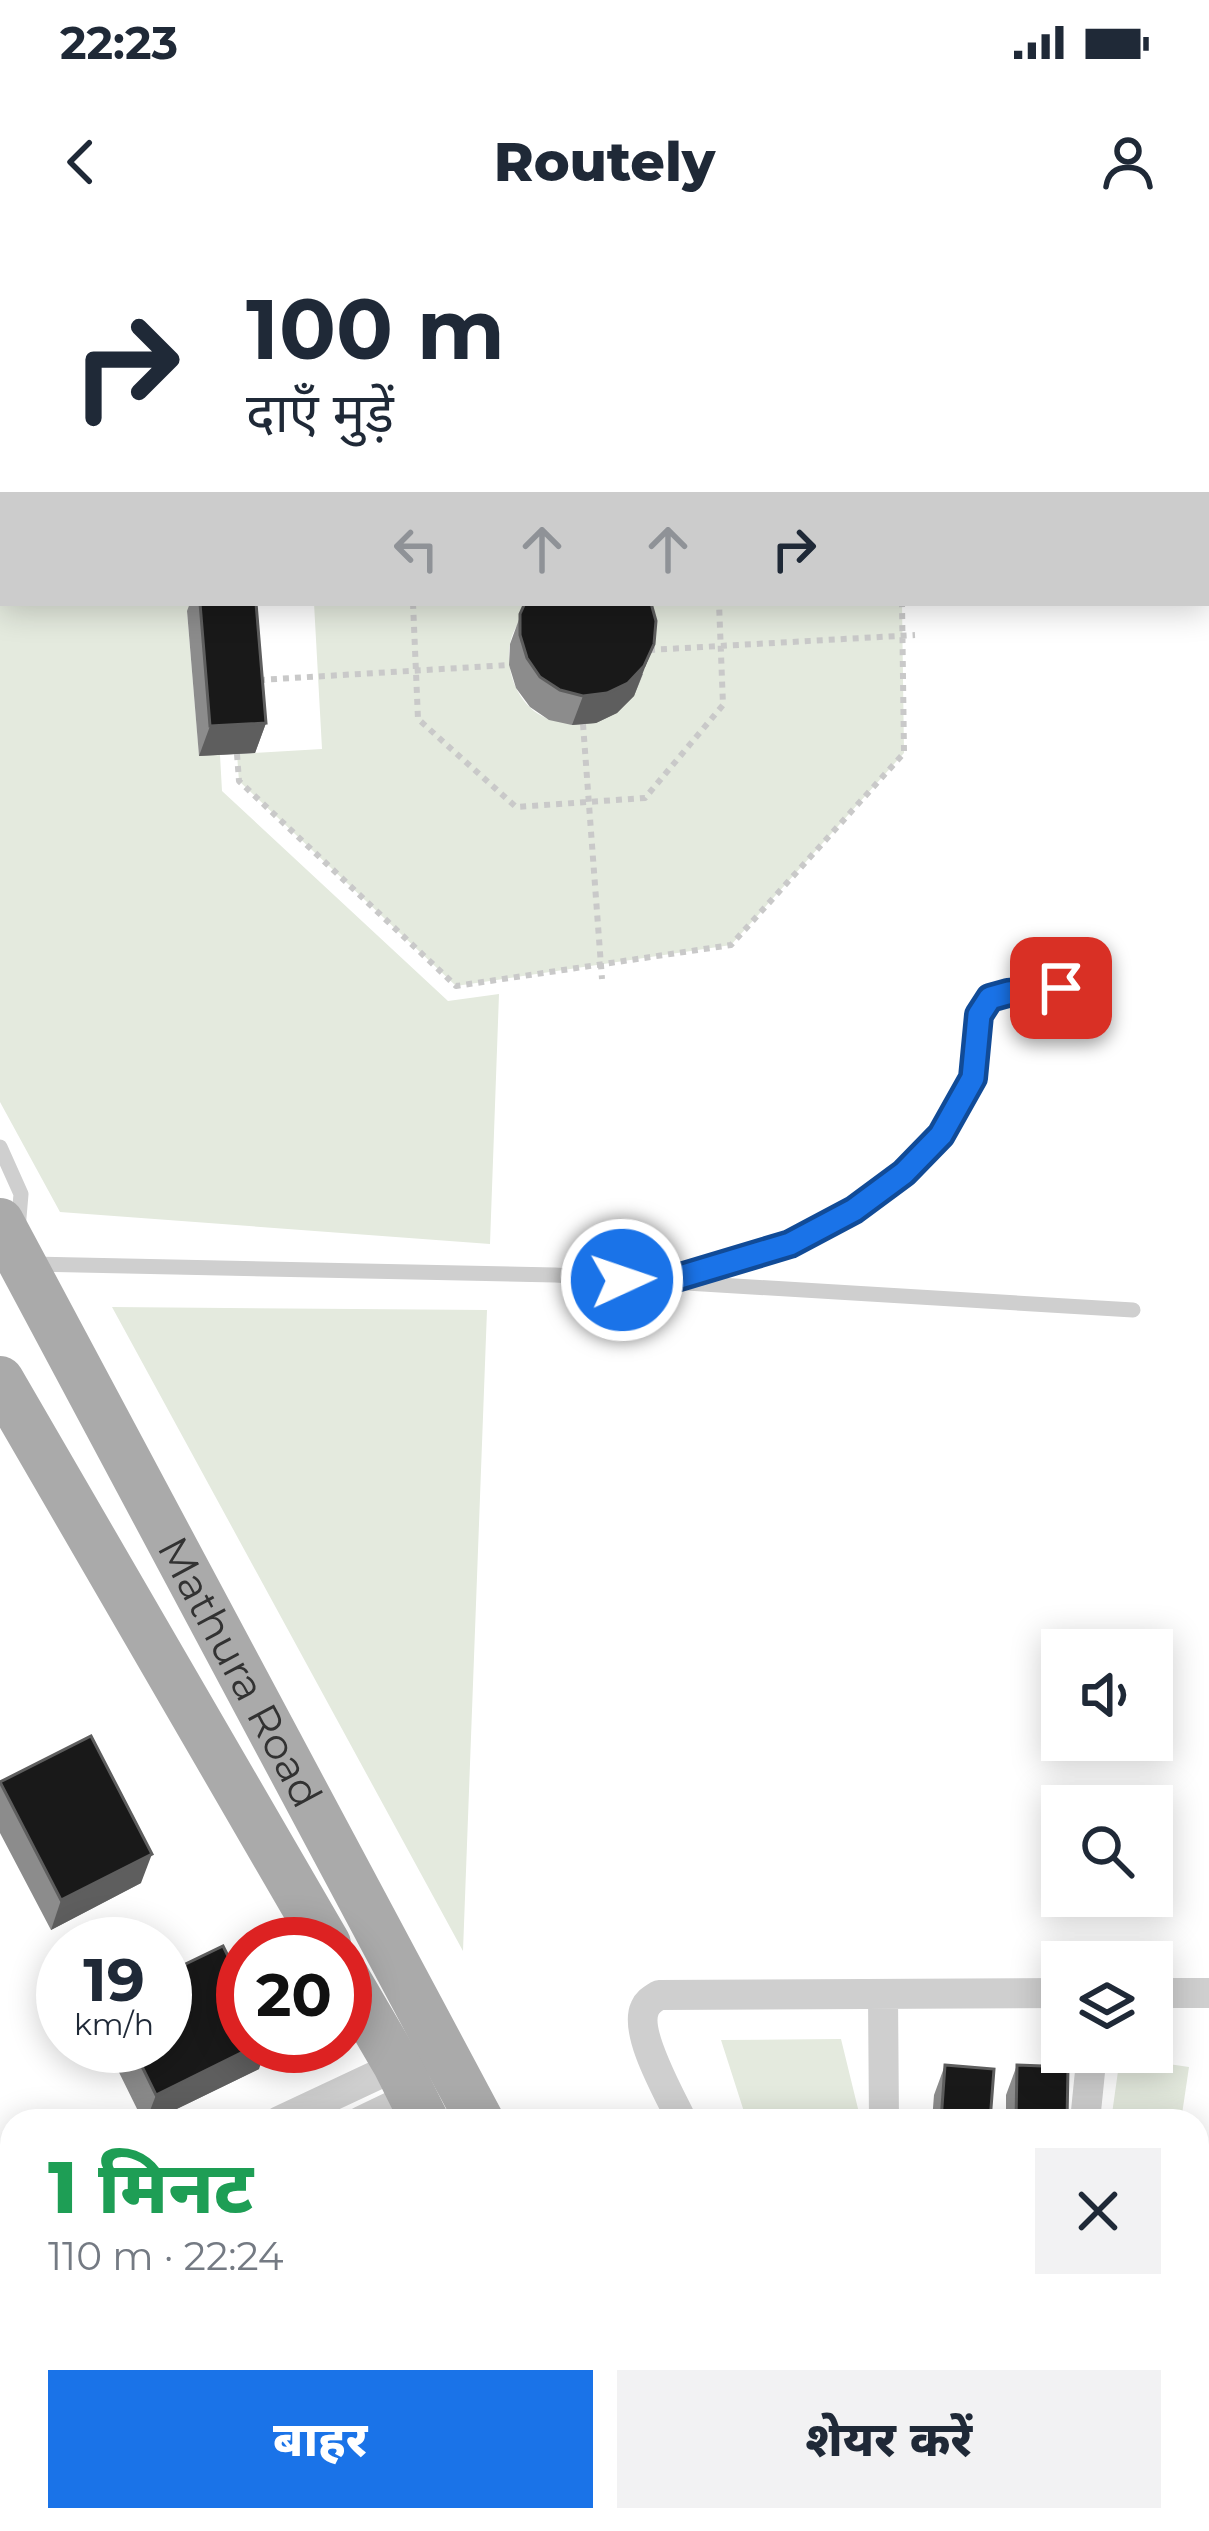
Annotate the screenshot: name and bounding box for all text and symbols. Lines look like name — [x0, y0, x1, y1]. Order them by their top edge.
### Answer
text: 22:23 — [60, 15, 178, 70]
icon: back — [48, 129, 114, 195]
text: Routely — [494, 129, 715, 195]
icon: person — [1095, 129, 1161, 195]
text: 100 m — [246, 278, 505, 380]
icon: right — [48, 288, 204, 444]
text: दाएँ मुड़ें — [246, 380, 394, 446]
icon: left — [383, 516, 449, 582]
icon: ahead — [509, 516, 575, 582]
icon: ahead — [635, 516, 701, 582]
icon: right — [761, 516, 827, 582]
pin — [1010, 937, 1112, 1039]
icon: arrive — [1028, 955, 1094, 1021]
position arrow — [559, 1217, 685, 1343]
street label: Mathura Road — [147, 1528, 334, 1816]
map controls — [1041, 1629, 1173, 2073]
button: sound — [1041, 1629, 1173, 1761]
button: search — [1041, 1785, 1173, 1917]
speed limit sign: 20 — [216, 1917, 372, 2073]
button: layers — [1041, 1941, 1173, 2073]
text: 19 — [83, 1943, 145, 2016]
text: km/h — [74, 2006, 154, 2043]
text: 1 मिनट — [48, 2143, 253, 2231]
button: close — [1035, 2148, 1161, 2274]
text: 110 m · 22:24 — [48, 2232, 283, 2280]
button: बाहर — [48, 2370, 593, 2508]
button: शेयर करें — [617, 2370, 1161, 2508]

